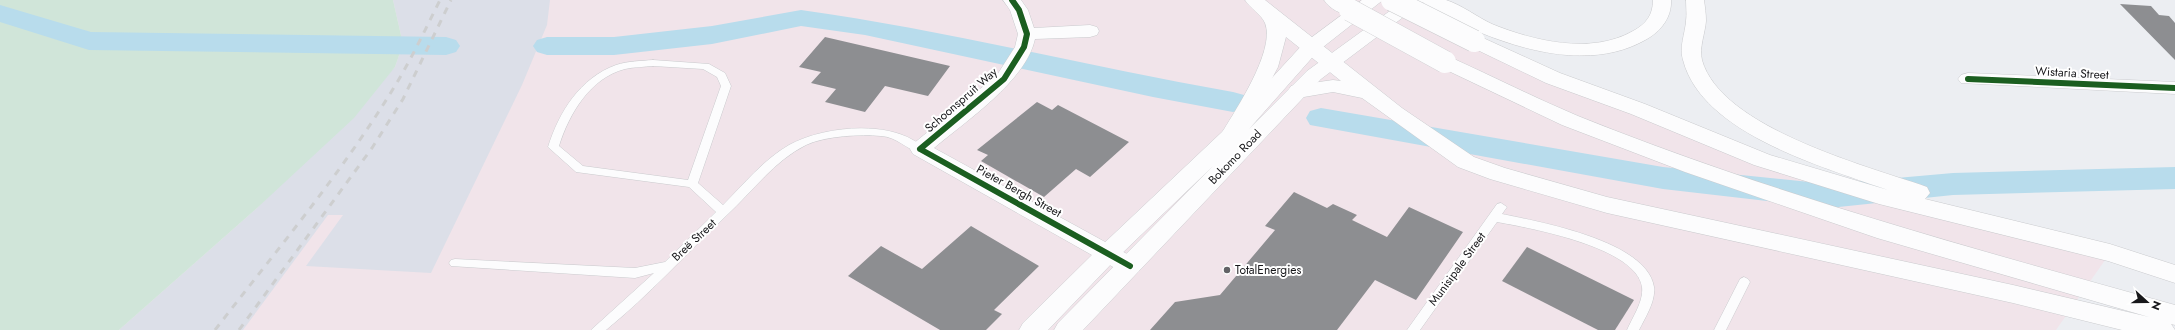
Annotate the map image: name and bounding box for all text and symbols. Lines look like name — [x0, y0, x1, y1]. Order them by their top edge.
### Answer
street label: Wistaria Street — [2035, 62, 2109, 84]
street label: Schoonspruit Way — [921, 63, 1002, 137]
street label: Bokomo Road — [1204, 125, 1266, 189]
street label: Pieter Bergh Street — [973, 160, 1065, 222]
street label: Breë Street — [668, 215, 720, 265]
street label: Munisipale Street — [1424, 228, 1490, 310]
place label: TotalEnergies — [1235, 261, 1302, 279]
marker: TotalEnergies — [1222, 265, 1232, 275]
north arrow — [2127, 282, 2167, 322]
text: N — [2147, 299, 2165, 313]

